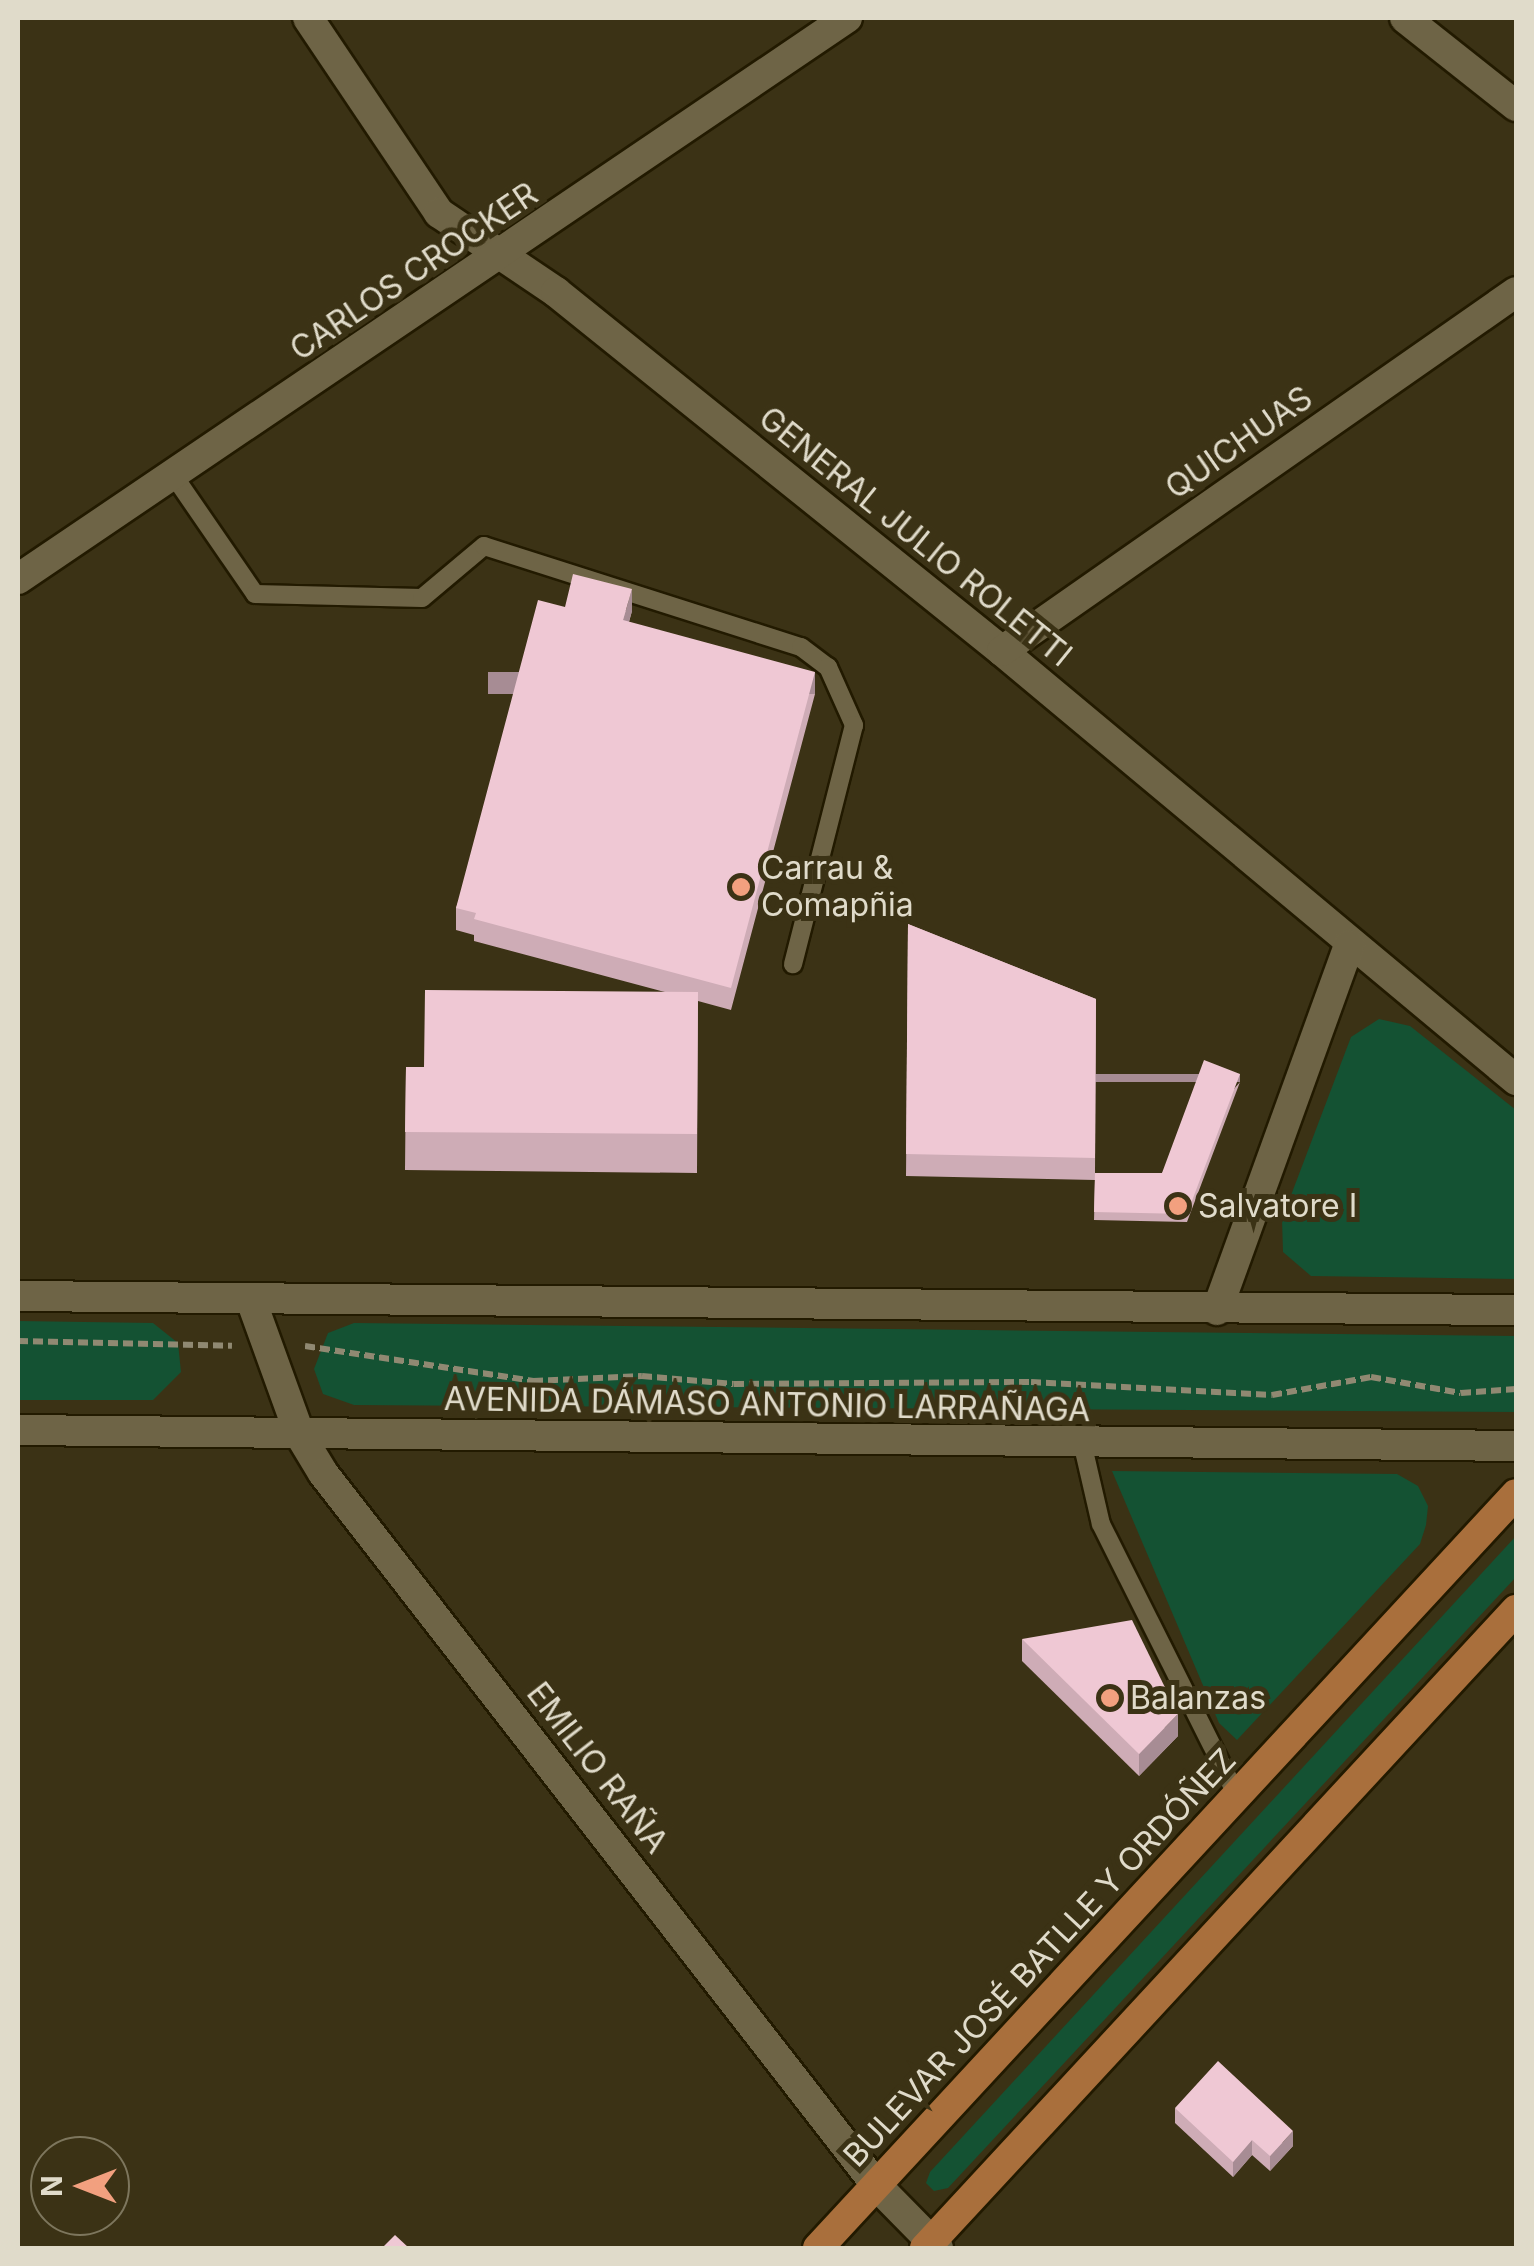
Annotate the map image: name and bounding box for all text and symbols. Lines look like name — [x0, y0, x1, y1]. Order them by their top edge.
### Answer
street label: CARLOS CROCKER — [283, 175, 545, 369]
street label: QUICHUAS — [1158, 379, 1320, 507]
street label: GENERAL JULIO ROLETTI — [751, 399, 1079, 675]
place label: Carrau & Comapñia — [761, 850, 914, 925]
marker: Carrau & Comapñia — [730, 876, 752, 898]
place label: Salvatore I — [1198, 1187, 1357, 1225]
marker: Salvatore I — [1167, 1195, 1189, 1217]
street label: AVENIDA DÁMASO ANTONIO LARRAÑAGA — [444, 1380, 1090, 1430]
street label: EMILIO RAÑA — [519, 1675, 675, 1861]
place label: Balanzas — [1130, 1679, 1266, 1717]
marker: Balanzas — [1099, 1687, 1121, 1709]
street label: BULEVAR JOSÉ BATLLE Y ORDÓÑEZ — [836, 1741, 1244, 2175]
north arrow — [30, 2136, 130, 2236]
text: N — [35, 2175, 69, 2197]

